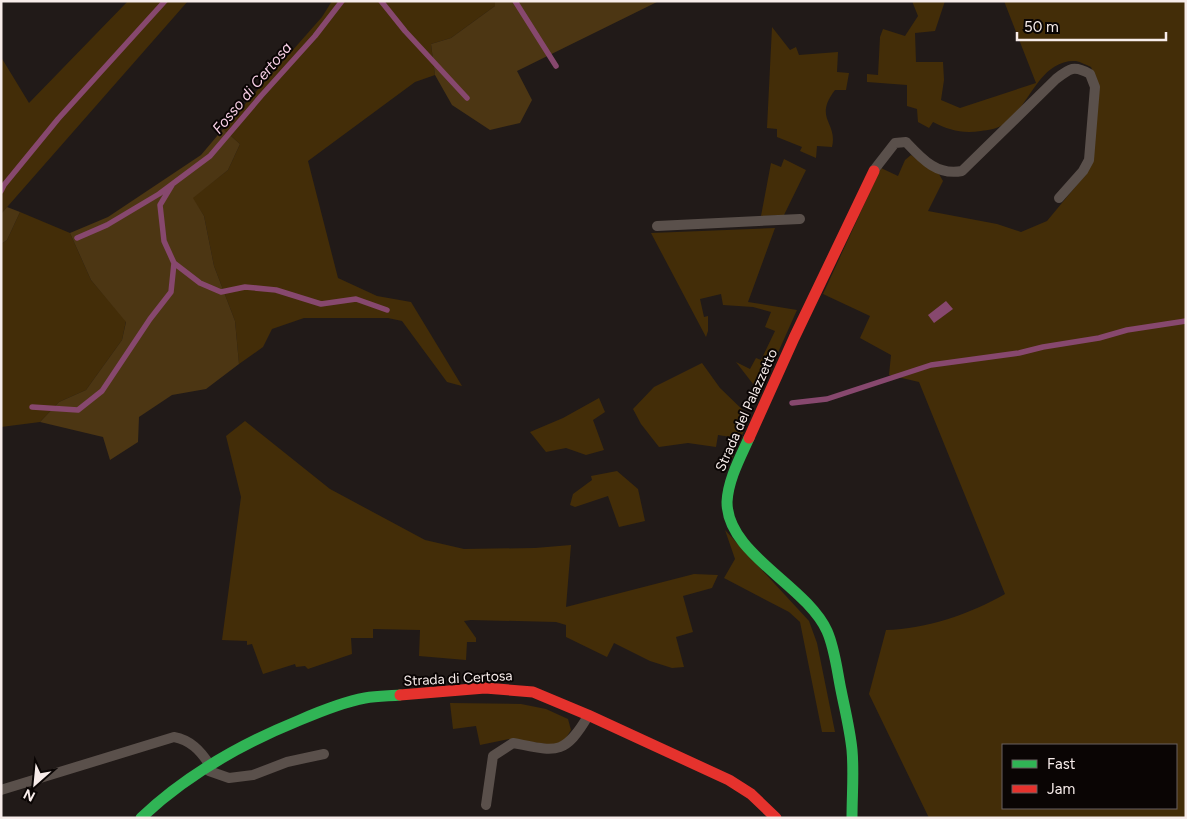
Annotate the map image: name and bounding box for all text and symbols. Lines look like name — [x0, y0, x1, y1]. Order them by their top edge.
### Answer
scale bar — [1017, 10, 1166, 42]
text: 50 m — [1024, 18, 1059, 36]
water label: Fosso di Certosa — [209, 39, 296, 137]
street label: Strada del Palazzetto — [712, 346, 781, 474]
street label: Strada di Certosa — [403, 667, 513, 690]
legend — [1002, 744, 1177, 809]
text: Fast — [1047, 755, 1076, 773]
north arrow — [10, 759, 60, 809]
text: Jam — [1047, 780, 1075, 798]
text: N — [21, 785, 38, 805]

